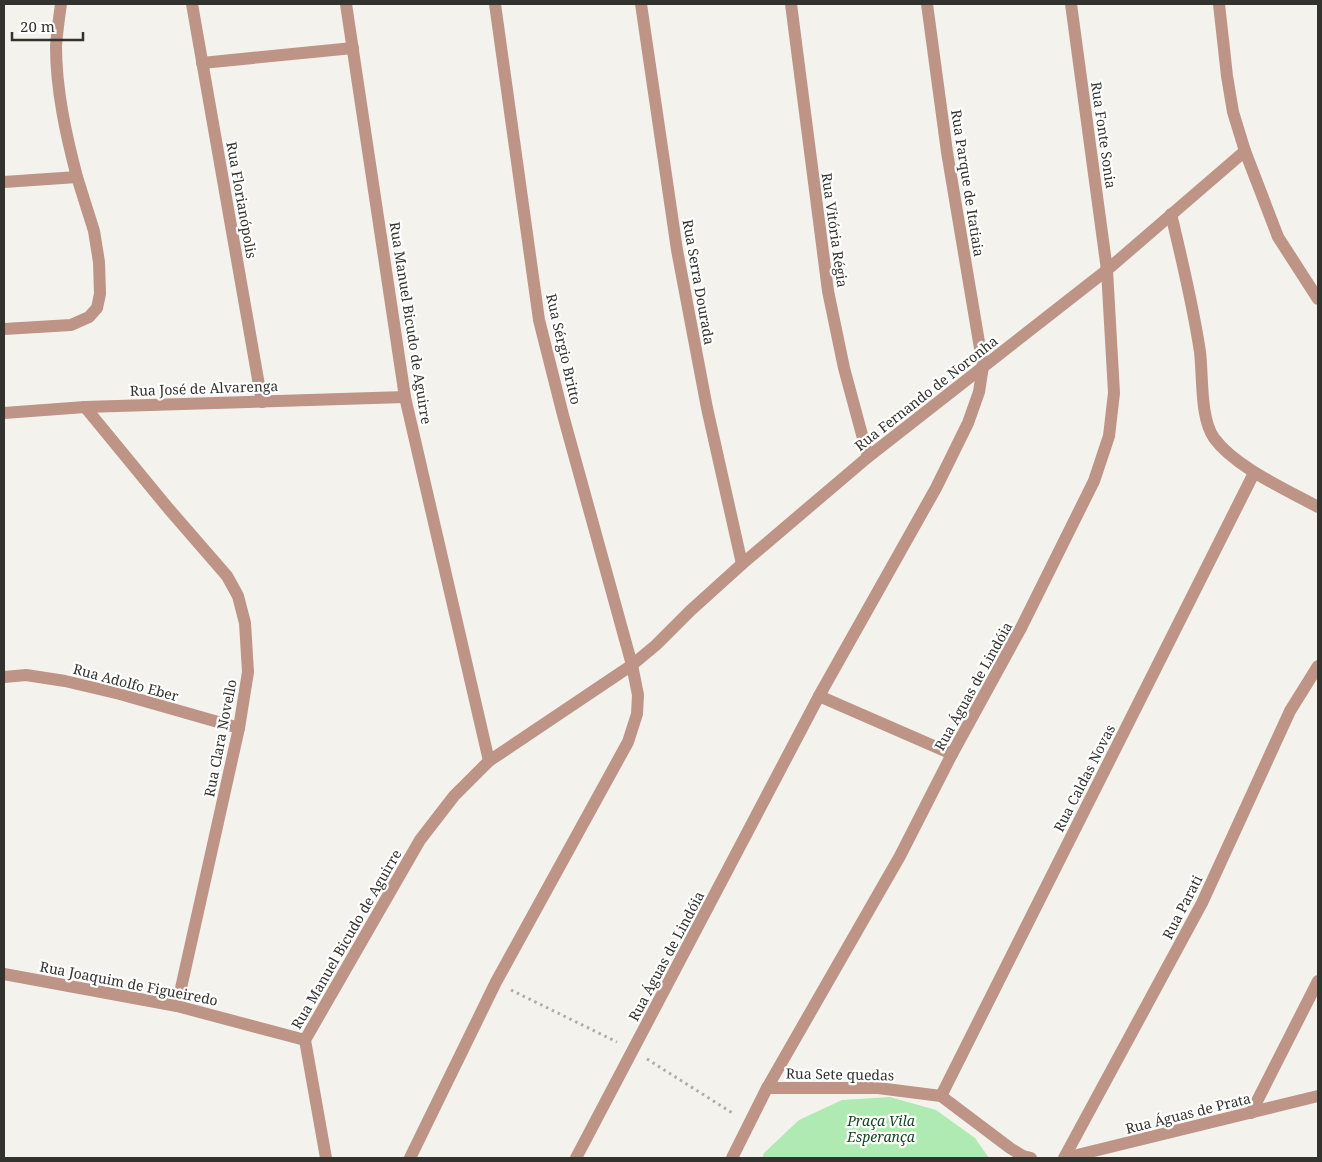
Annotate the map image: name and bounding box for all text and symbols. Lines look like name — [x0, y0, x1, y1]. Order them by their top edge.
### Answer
scale bar — [12, 10, 84, 42]
text: 20 m — [20, 16, 55, 36]
street label: Rua Fonte Sonia — [1087, 80, 1121, 190]
street label: Rua Parque de Itatiaia — [947, 108, 989, 258]
street label: Rua Florianópolis — [222, 140, 262, 260]
street label: Rua Vitória Régia — [818, 171, 852, 289]
street label: Rua Serra Dourada — [679, 218, 719, 346]
street label: Rua Manuel Bicudo de Aguirre — [386, 220, 436, 426]
street label: Rua Sérgio Britto — [542, 292, 586, 406]
street label: Rua Fernando de Noronha — [851, 331, 1002, 455]
street label: Rua José de Alvarenga — [129, 376, 279, 400]
street label: Rua Águas de Lindóia — [930, 618, 1016, 754]
street label: Rua Adolfo Eber — [71, 659, 181, 705]
street label: Rua Clara Novello — [199, 678, 241, 798]
street label: Rua Caldas Novas — [1049, 721, 1119, 835]
street label: Rua Manuel Bicudo de Aguirre — [287, 846, 405, 1032]
street label: Rua Parati — [1158, 871, 1206, 942]
street label: Rua Águas de Lindóia — [624, 888, 708, 1024]
street label: Rua Joaquim de Figueiredo — [38, 956, 220, 1010]
street label: Rua Sete quedas — [786, 1064, 894, 1084]
street label: Rua Águas de Prata — [1123, 1088, 1253, 1138]
park label: Praça Vila Esperança — [846, 1111, 916, 1146]

